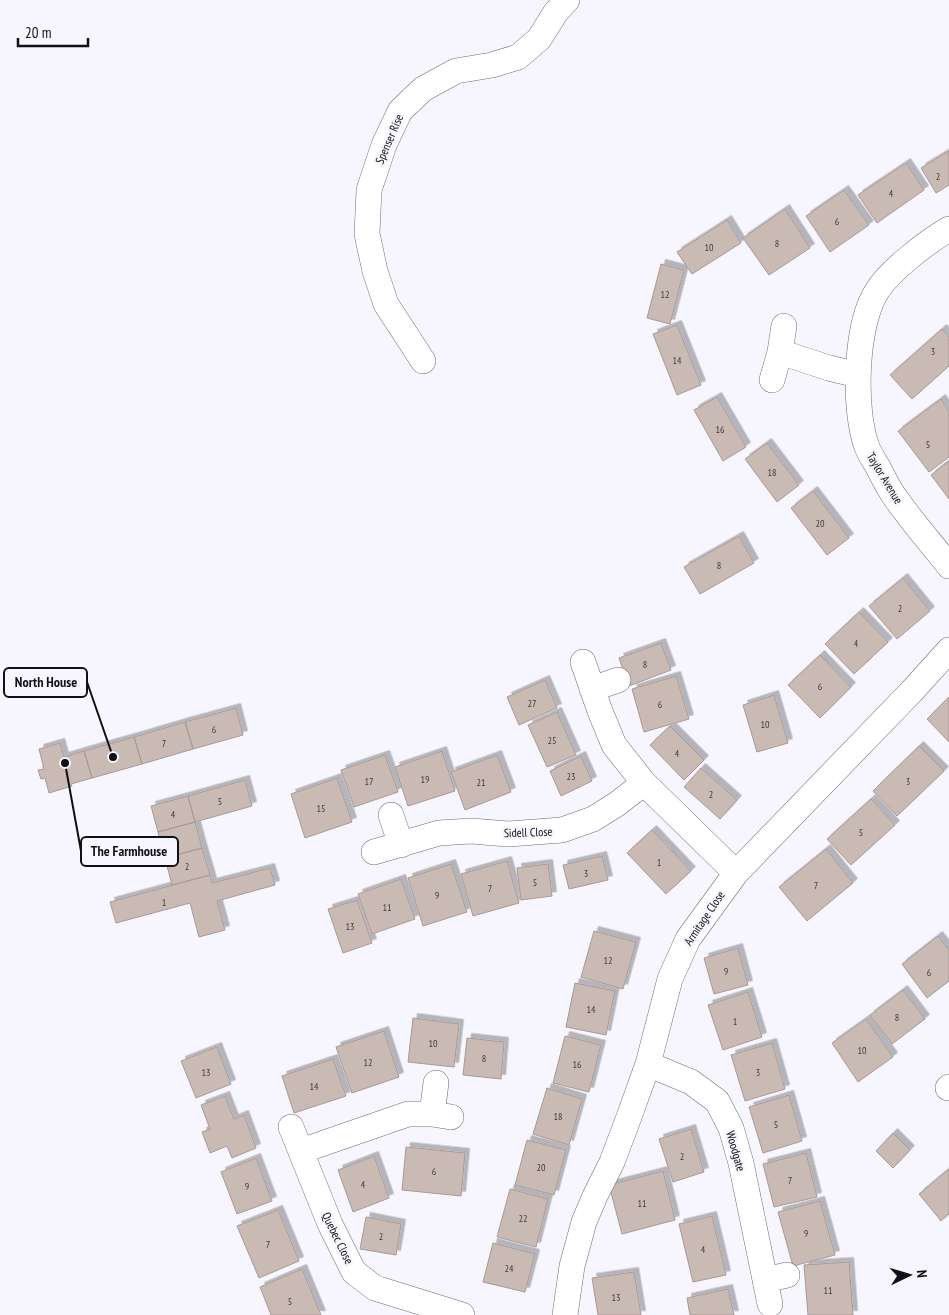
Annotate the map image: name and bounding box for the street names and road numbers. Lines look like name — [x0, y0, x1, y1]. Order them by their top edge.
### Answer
street label: Spenser Rise — [372, 112, 406, 166]
street label: Taylor Avenue — [864, 449, 906, 507]
street label: Sidell Close — [503, 824, 553, 840]
street label: Armitage Close — [680, 888, 728, 948]
street label: Woodgate — [723, 1129, 749, 1173]
street label: Quebec Close — [319, 1210, 357, 1266]

